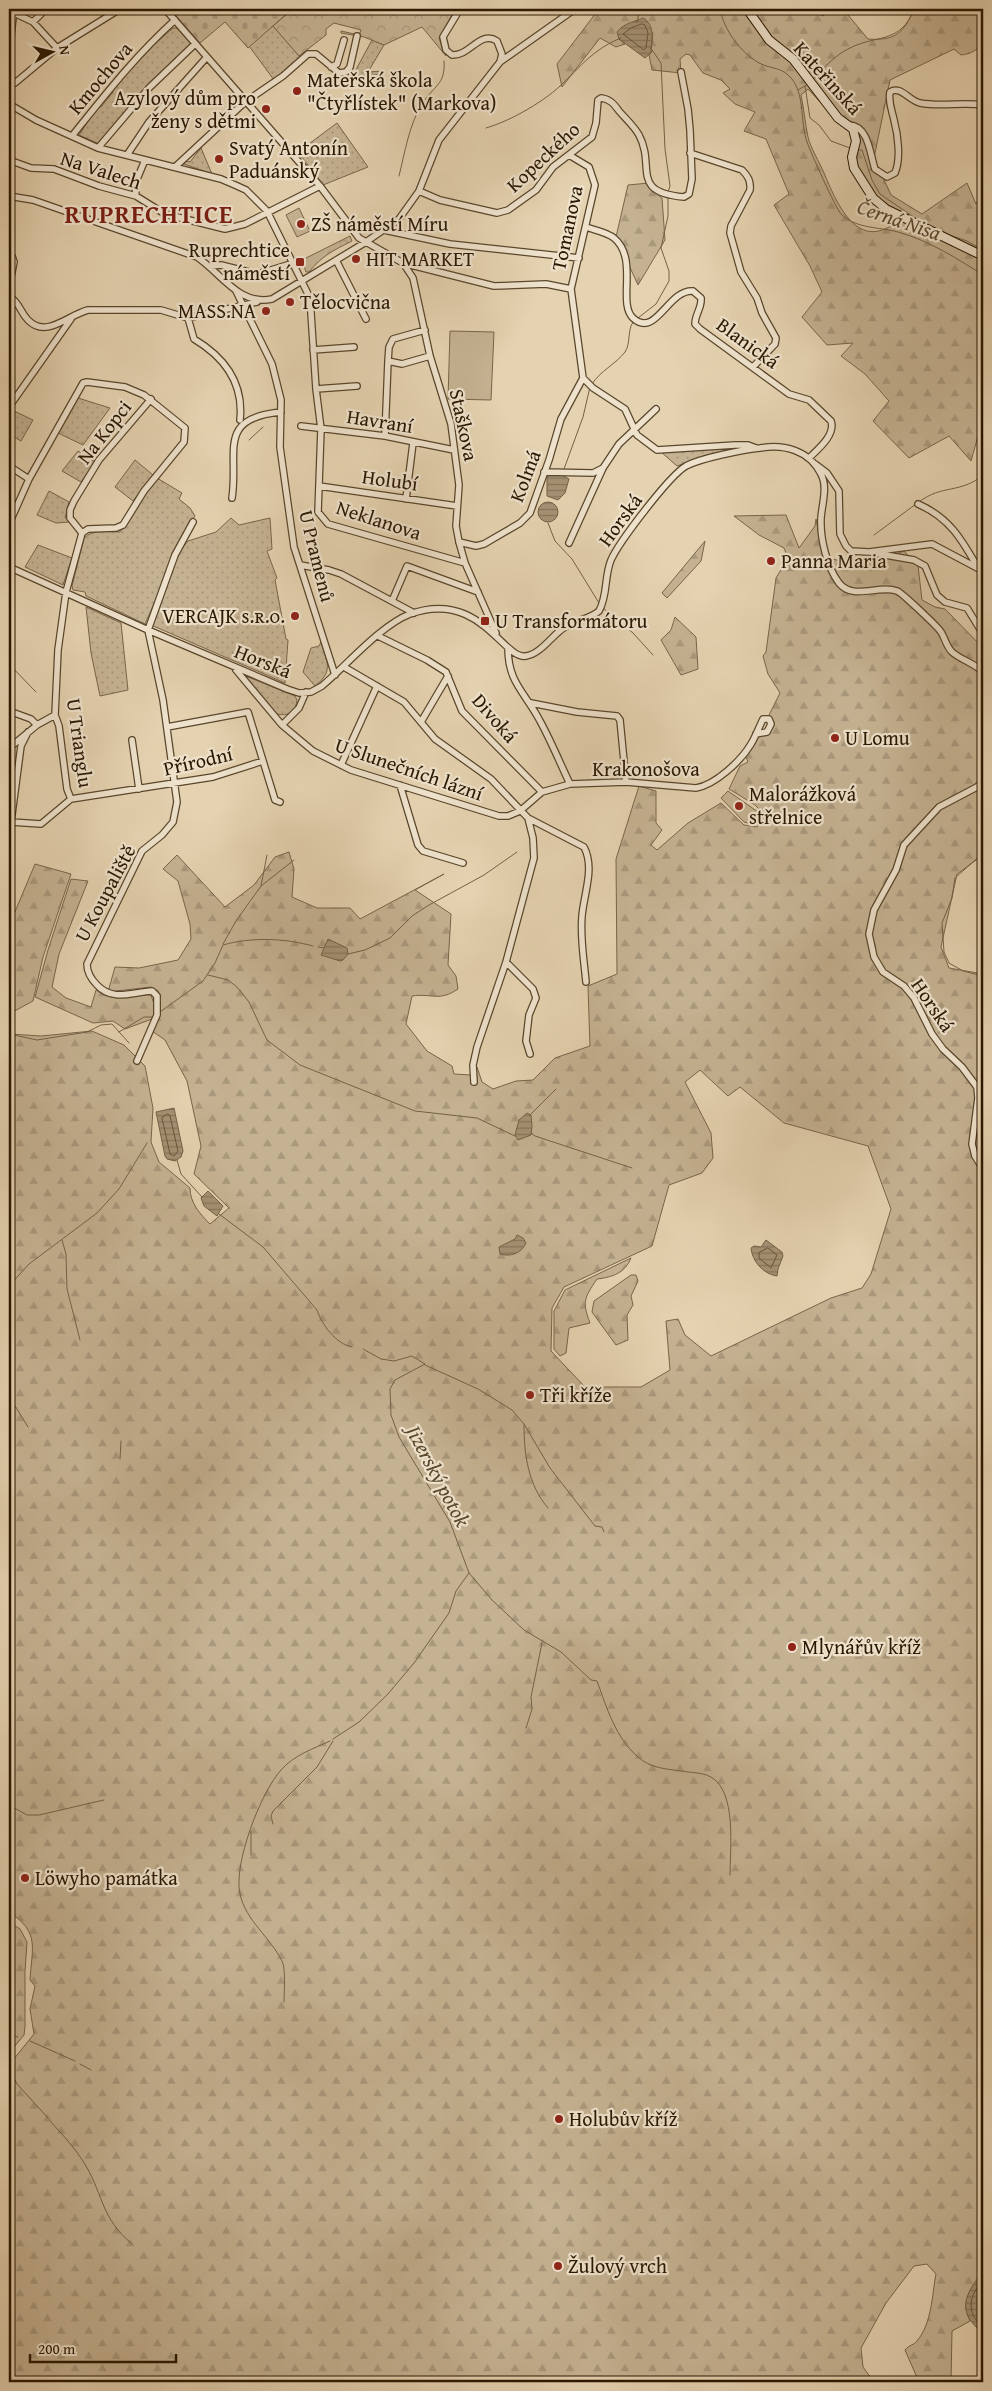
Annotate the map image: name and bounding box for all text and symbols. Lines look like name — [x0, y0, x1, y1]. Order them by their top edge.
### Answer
north arrow — [28, 28, 78, 78]
street label: Kateřinská — [787, 34, 870, 121]
street label: Kmochova — [61, 35, 139, 120]
text: N — [54, 44, 76, 57]
place label: Mateřská škola "Čtyřlístek" (Markova) — [307, 65, 496, 117]
place label: Azylový dům pro ženy s dětmi — [114, 83, 256, 135]
marker: Mateřská škola "Čtyřlístek" (Markova) — [291, 85, 303, 97]
marker: Azylový dům pro ženy s dětmi — [260, 103, 272, 115]
street label: Kopeckého — [499, 115, 586, 199]
place label: Svatý Antonín Paduánský — [229, 133, 348, 185]
street label: Na Valech — [57, 143, 145, 196]
marker: Svatý Antonín Paduánský — [213, 153, 225, 165]
street label: Tomanova — [543, 182, 590, 273]
water label: Černá Nisa — [853, 191, 945, 248]
district label: RUPRECHTICE — [65, 196, 233, 232]
place label: ZŠ náměstí Míru — [311, 209, 448, 238]
marker: ZŠ náměstí Míru — [295, 218, 307, 230]
place label: Ruprechtice náměstí — [189, 235, 290, 287]
place label: HIT MARKET — [366, 244, 474, 273]
marker: HIT MARKET — [350, 253, 362, 265]
marker: Ruprechtice náměstí — [294, 256, 306, 268]
place label: Tělocvična — [300, 287, 391, 316]
place label: MASS.NA — [178, 296, 256, 325]
marker: Tělocvična — [284, 296, 296, 308]
marker: MASS.NA — [260, 305, 272, 317]
street label: Blanická — [711, 310, 786, 376]
street label: Staškova — [443, 386, 486, 464]
street label: Na Kopci — [69, 393, 138, 470]
street label: Havraní — [345, 401, 416, 440]
street label: Kolmá — [501, 445, 548, 506]
street label: Holubí — [360, 461, 420, 498]
street label: Horská — [590, 487, 649, 552]
street label: Neklanova — [333, 492, 426, 547]
street label: U Pramenů — [292, 507, 343, 605]
place label: Panna Maria — [781, 546, 887, 575]
marker: Panna Maria — [765, 555, 777, 567]
place label: VERCAJK s.ʀ.ᴏ. — [162, 601, 285, 630]
place label: U Transformátoru — [495, 606, 648, 635]
marker: VERCAJK s.ʀ.ᴏ. — [289, 610, 301, 622]
marker: U Transformátoru — [479, 615, 491, 627]
street label: Horská — [230, 636, 297, 685]
street label: Divoká — [466, 687, 525, 749]
street label: U Trianglu — [60, 696, 101, 790]
place label: U Lomu — [845, 723, 910, 752]
street label: U Slunečních lázní — [331, 730, 488, 808]
marker: U Lomu — [829, 732, 841, 744]
street label: Přírodní — [160, 738, 236, 783]
street label: Krakonošova — [592, 754, 700, 783]
place label: Malorážková střelnice — [749, 779, 857, 831]
marker: Malorážková střelnice — [733, 800, 745, 812]
street label: U Koupaliště — [67, 839, 142, 947]
street label: Horská — [905, 972, 962, 1038]
place label: Tři kříže — [540, 1380, 612, 1409]
marker: Tři kříže — [524, 1389, 536, 1401]
water label: Jizerský potok — [397, 1417, 478, 1532]
place label: Mlynářův kříž — [802, 1632, 921, 1661]
marker: Mlynářův kříž — [786, 1641, 798, 1653]
place label: Löwyho památka — [35, 1863, 178, 1892]
marker: Löwyho památka — [19, 1872, 31, 1884]
place label: Holubův kříž — [569, 2104, 677, 2133]
marker: Holubův kříž — [553, 2113, 565, 2125]
place label: Žulový vrch — [568, 2251, 667, 2280]
marker: Žulový vrch — [552, 2260, 564, 2272]
scale bar — [30, 2331, 176, 2363]
text: 200 m — [38, 2338, 76, 2359]

